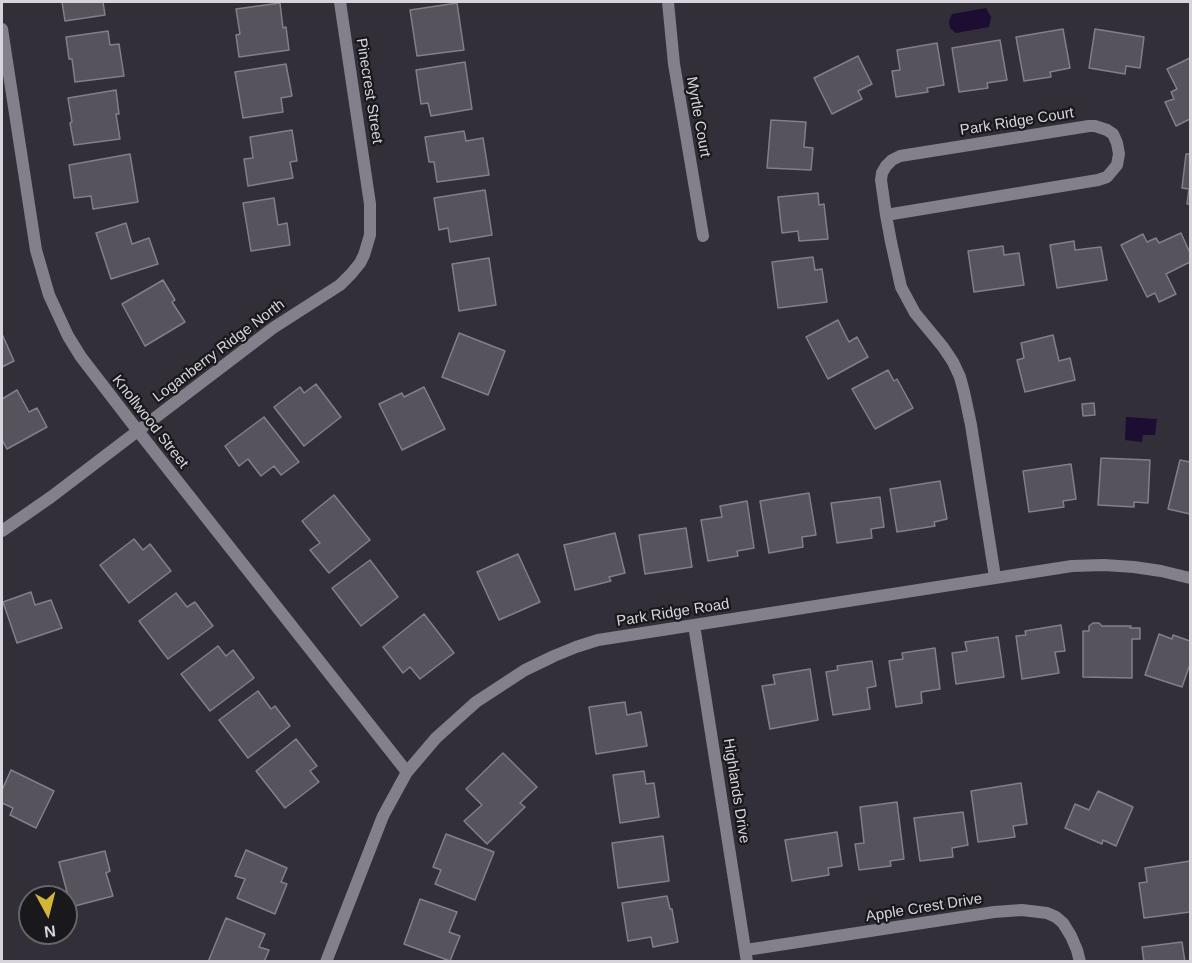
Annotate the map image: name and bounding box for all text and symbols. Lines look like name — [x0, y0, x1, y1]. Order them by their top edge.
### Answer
street label: Pinecrest Street — [352, 37, 386, 145]
street label: Myrtle Court — [682, 75, 714, 159]
street label: Park Ridge Court — [959, 104, 1075, 140]
street label: Loganberry Ridge North — [150, 296, 288, 406]
street label: Knollwood Street — [108, 372, 192, 472]
street label: Park Ridge Road — [615, 595, 731, 631]
street label: Highlands Drive — [719, 737, 753, 845]
north arrow — [18, 885, 78, 945]
street label: Apple Crest Drive — [865, 890, 983, 926]
text: N — [43, 922, 57, 941]

